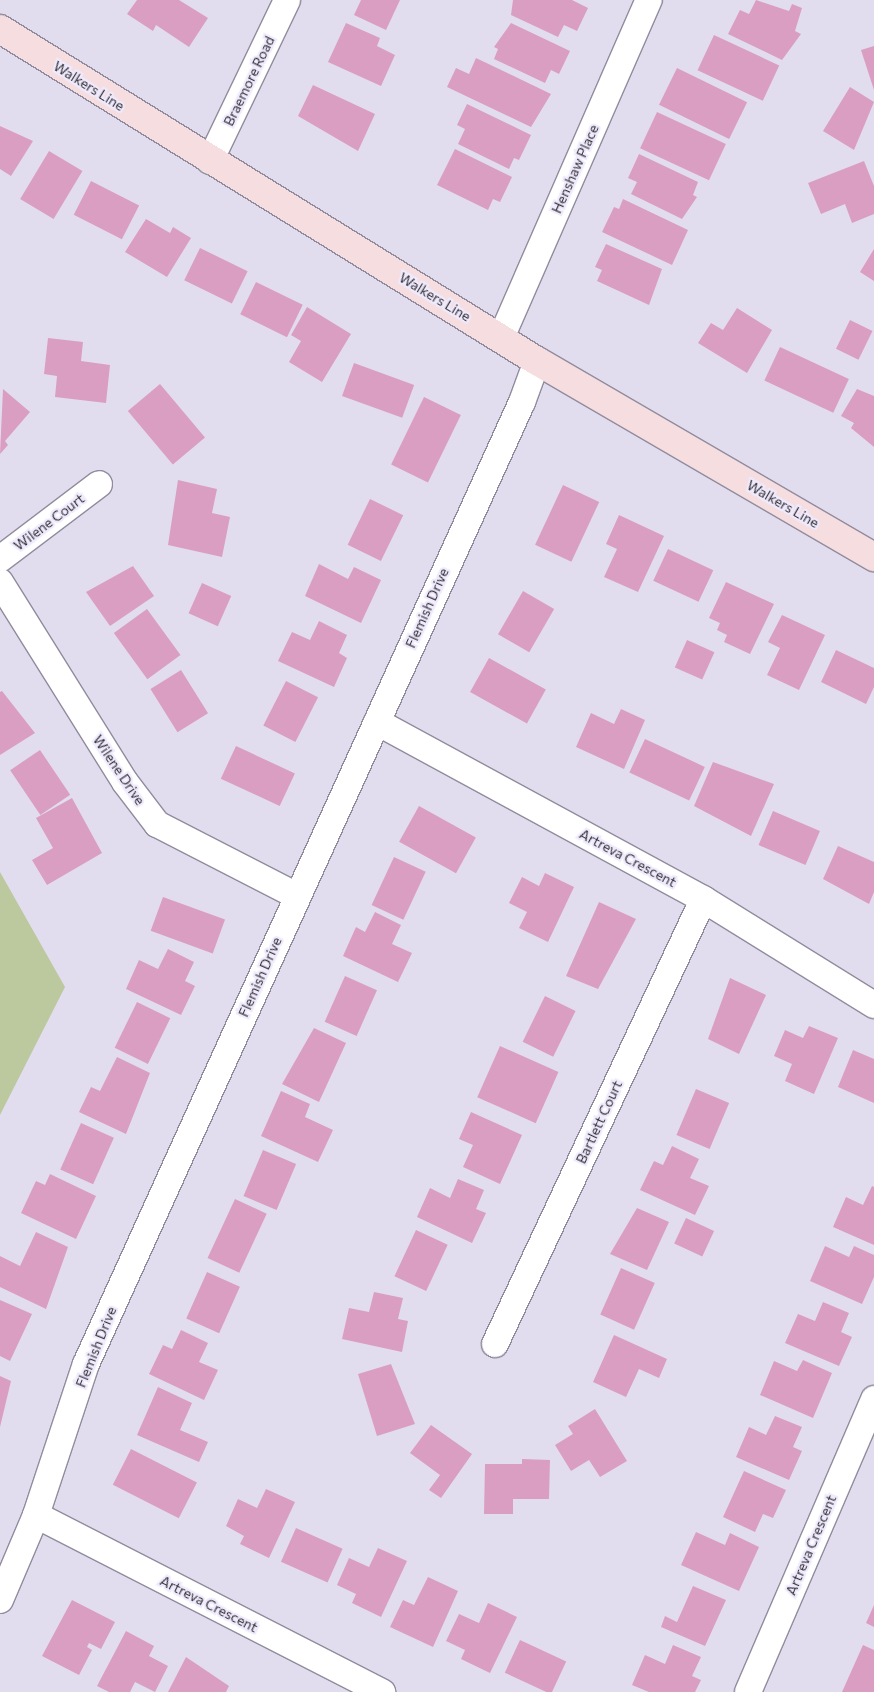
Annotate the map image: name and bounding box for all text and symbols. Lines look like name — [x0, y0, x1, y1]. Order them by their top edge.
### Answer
street label: Braemore Road — [220, 33, 278, 129]
street label: Walkers Line — [50, 58, 128, 114]
street label: Henshaw Place — [548, 122, 602, 216]
street label: Walkers Line — [396, 269, 474, 325]
street label: Walkers Line — [744, 477, 822, 531]
street label: Wilene Court — [10, 490, 88, 554]
street label: Flemish Drive — [402, 565, 452, 651]
street label: Wilene Drive — [89, 732, 149, 808]
street label: Artreva Crescent — [577, 825, 679, 891]
street label: Flemish Drive — [235, 934, 285, 1020]
street label: Bartlett Court — [572, 1078, 626, 1166]
street label: Flemish Drive — [72, 1304, 120, 1390]
street label: Artreva Crescent — [782, 1492, 840, 1598]
street label: Artreva Crescent — [157, 1572, 261, 1636]

